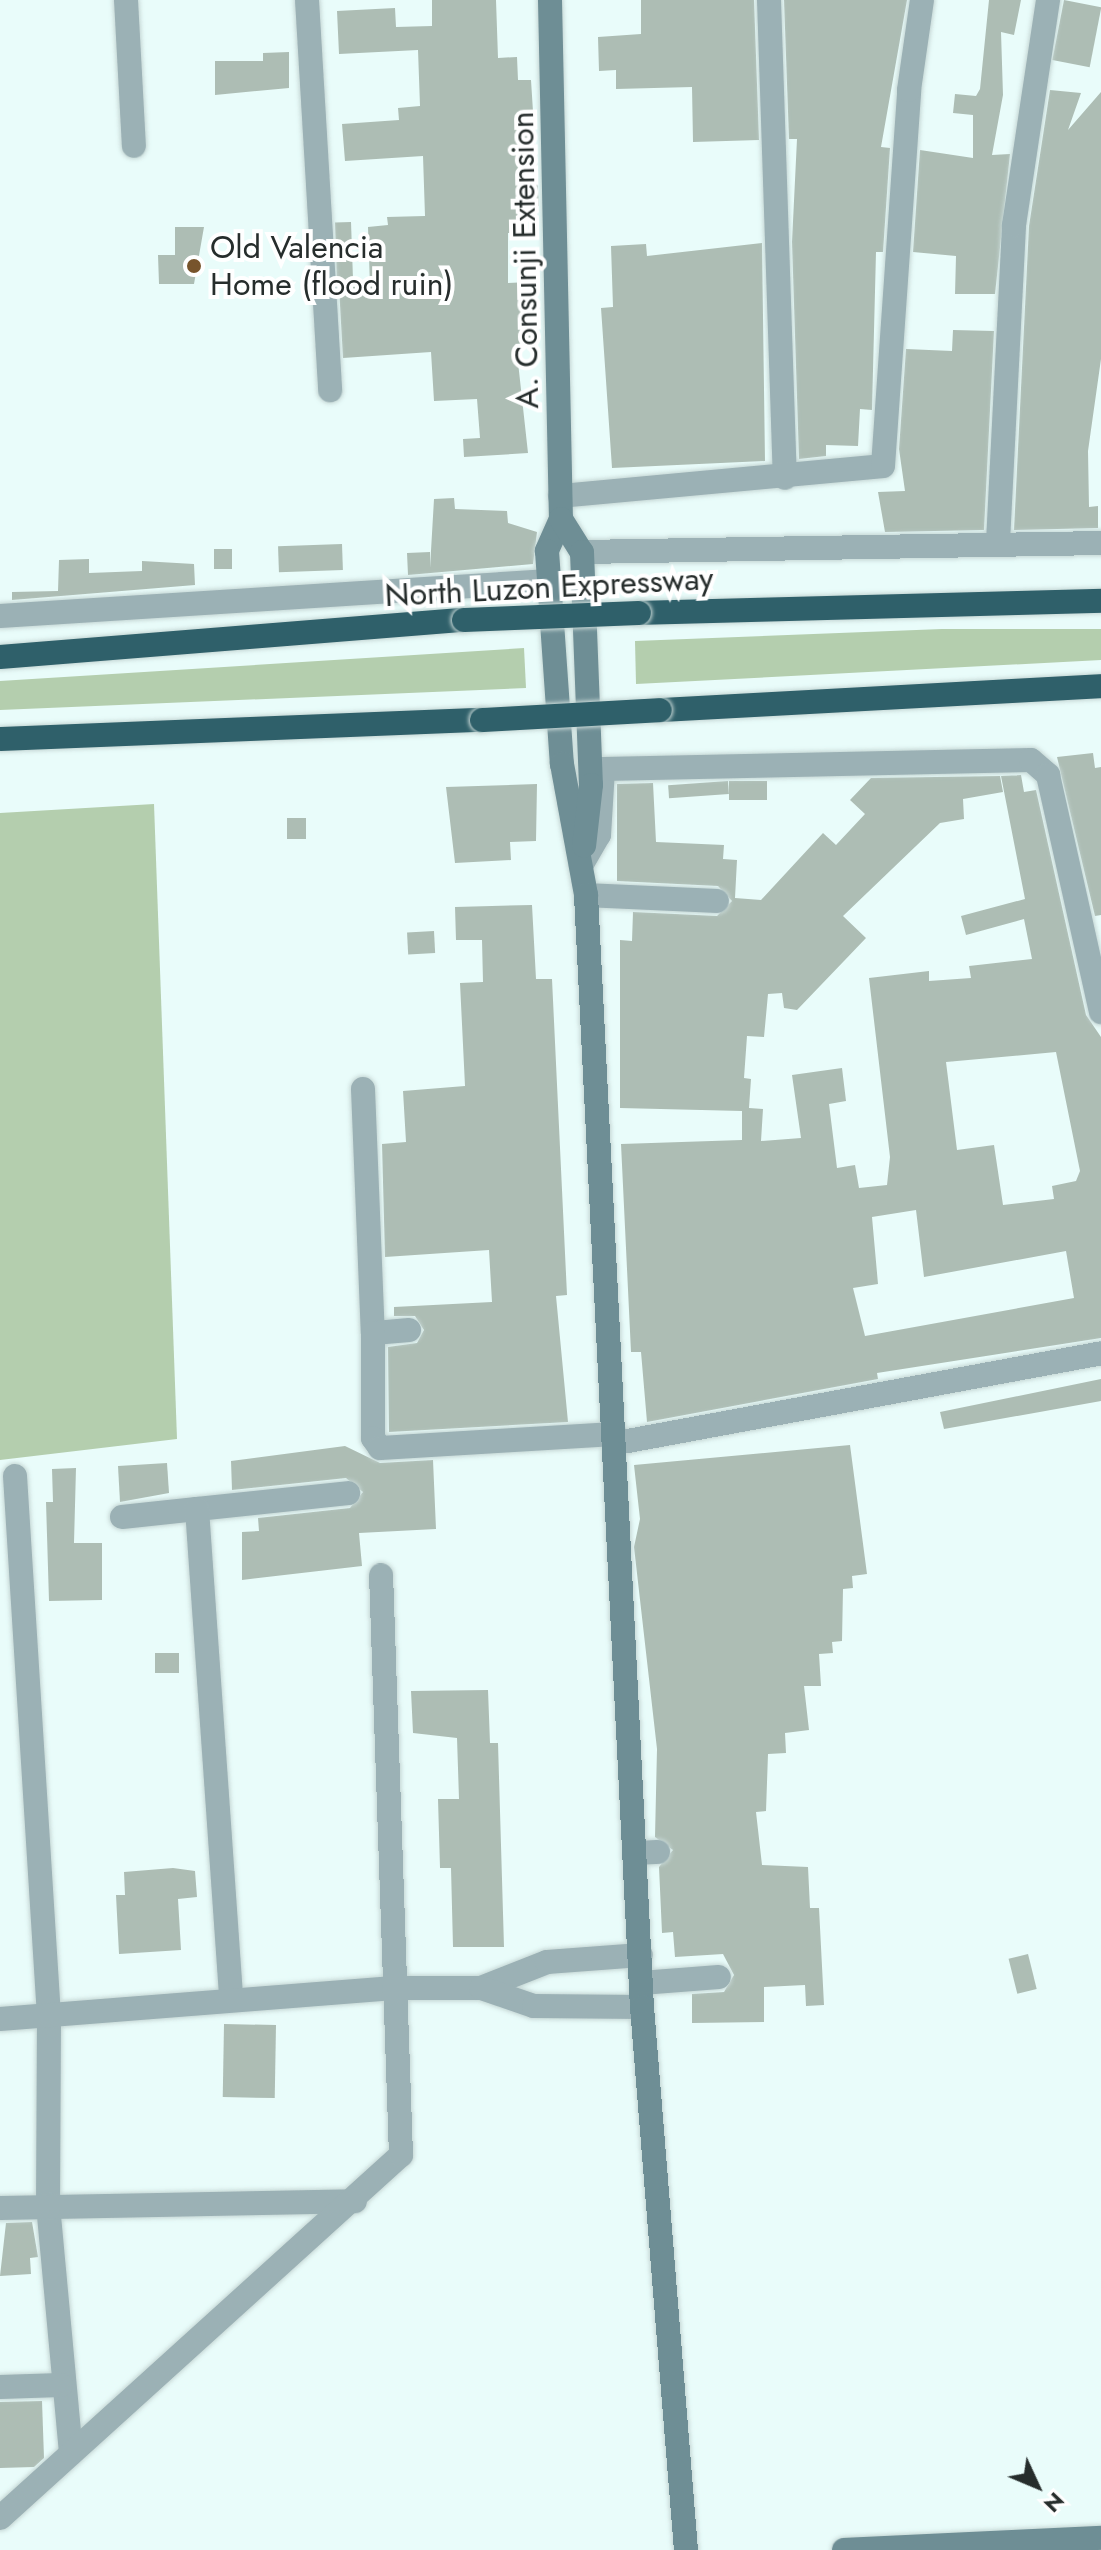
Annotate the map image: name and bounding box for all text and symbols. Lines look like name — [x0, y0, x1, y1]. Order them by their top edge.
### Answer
street label: A. Consunji Extension — [503, 111, 547, 409]
place label: Old Valencia Home (flood ruin) — [210, 229, 453, 304]
marker: Old Valencia Home (flood ruin) — [185, 257, 203, 275]
street label: North Luzon Expressway — [384, 559, 714, 615]
north arrow — [997, 2446, 1077, 2526]
text: N — [1037, 2485, 1072, 2520]

